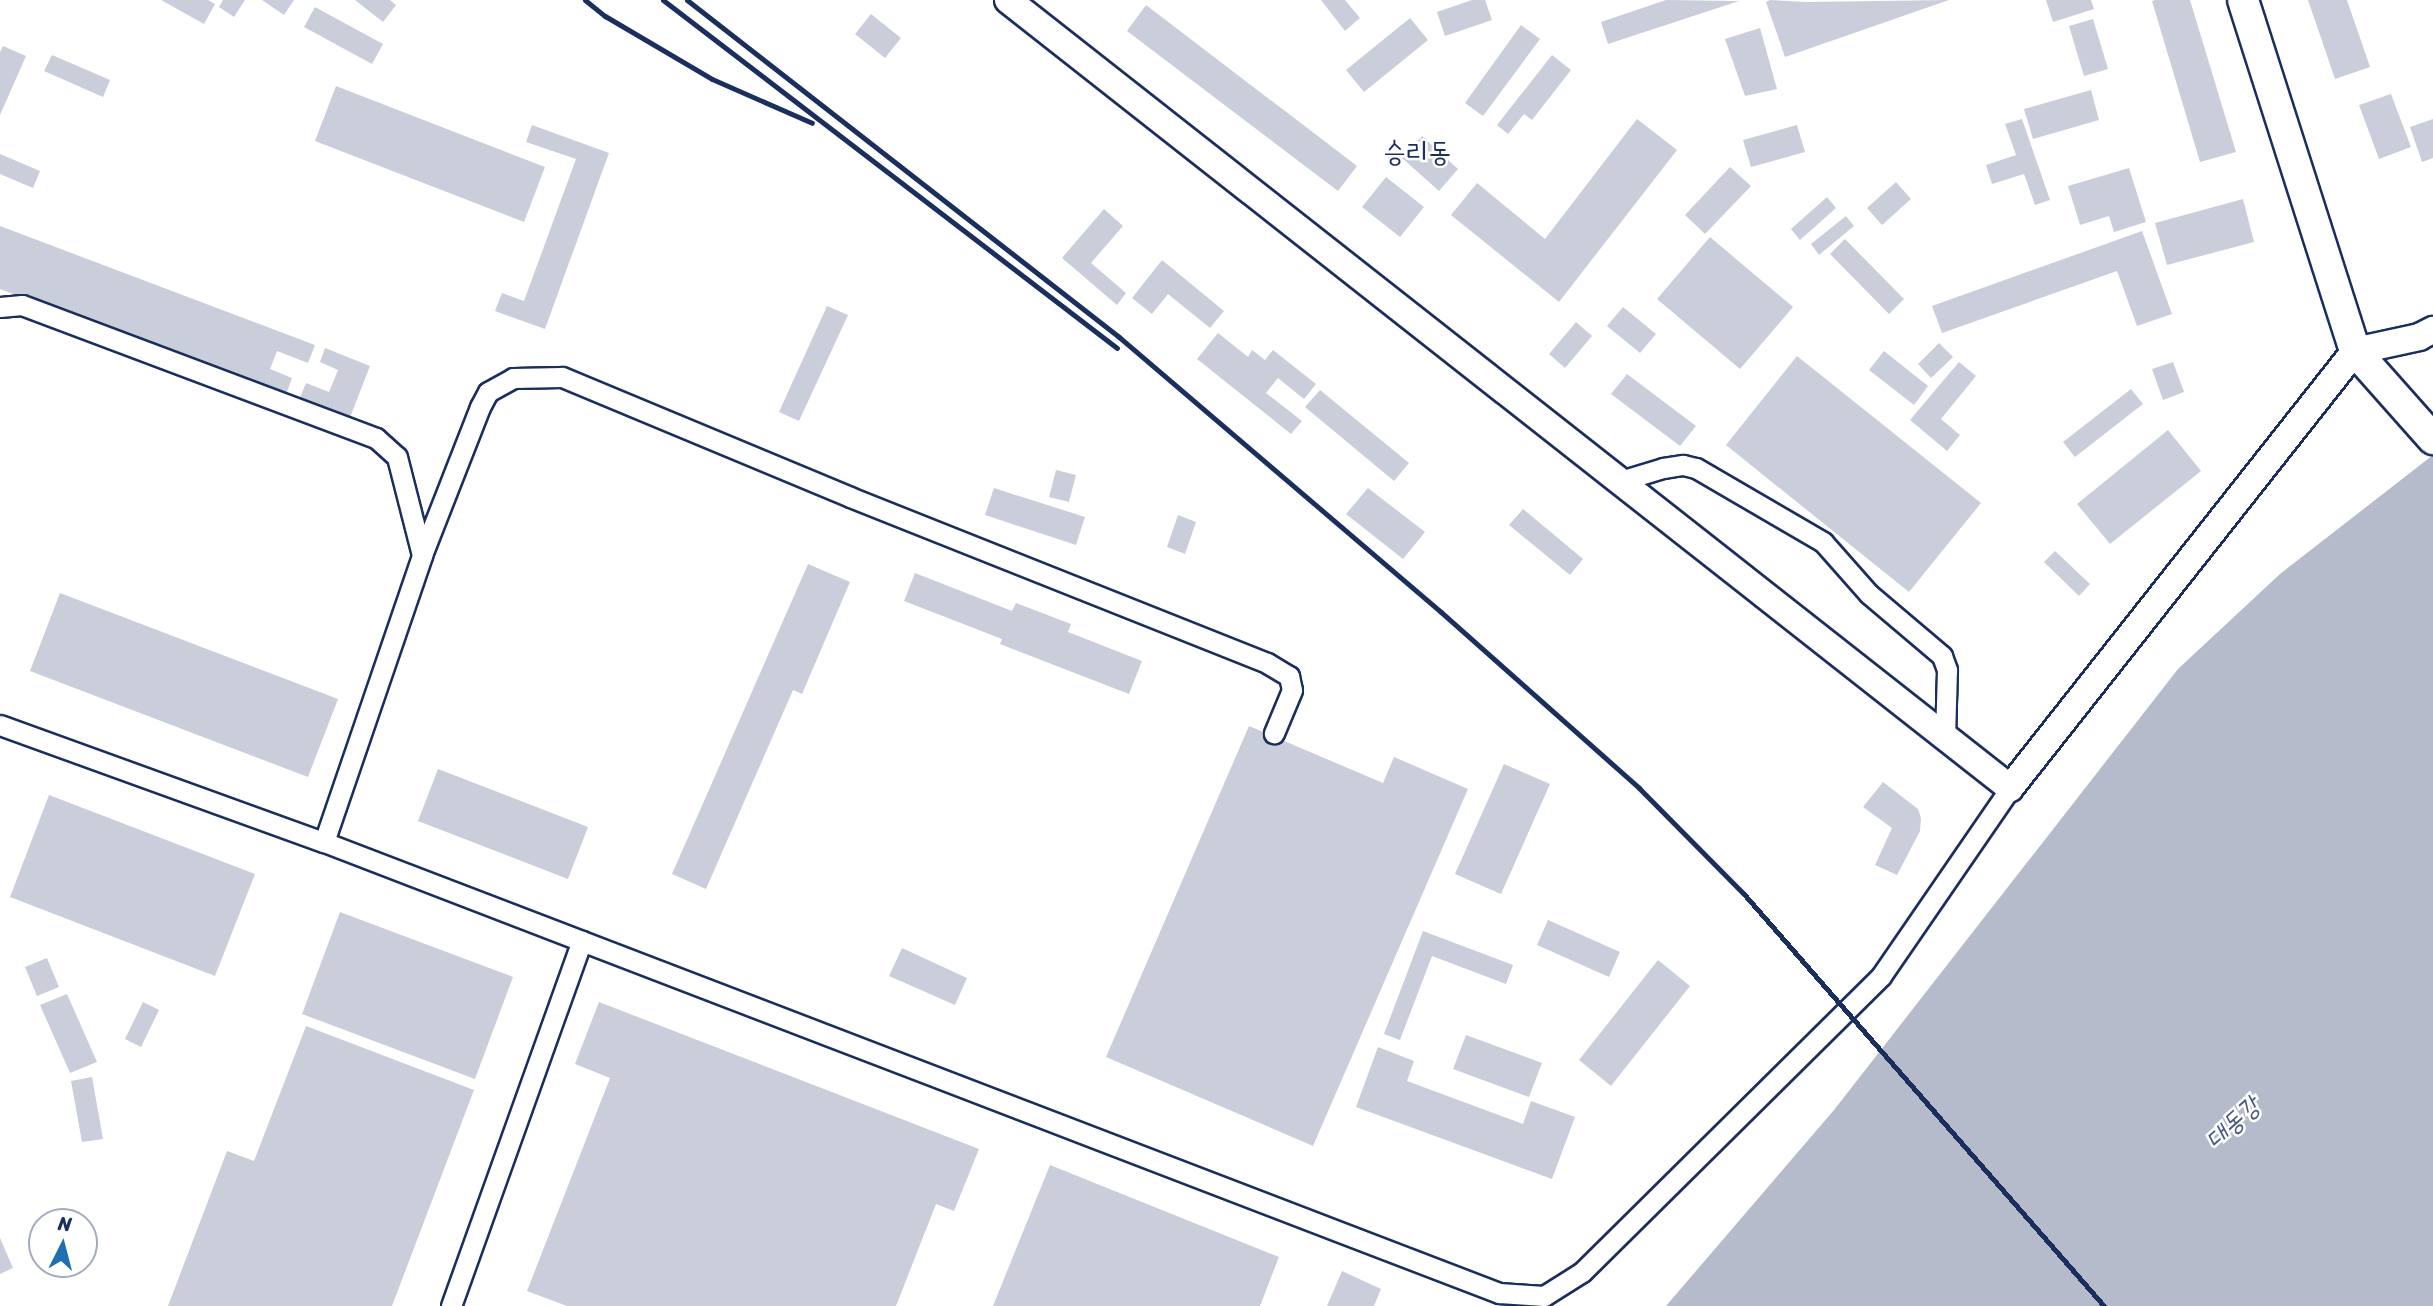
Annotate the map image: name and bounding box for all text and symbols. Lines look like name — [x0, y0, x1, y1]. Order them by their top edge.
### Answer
district label: 승리동 — [1383, 135, 1451, 169]
water label: 대동강 — [2199, 1090, 2267, 1156]
text: N — [57, 1207, 73, 1241]
north arrow — [28, 1208, 98, 1278]

